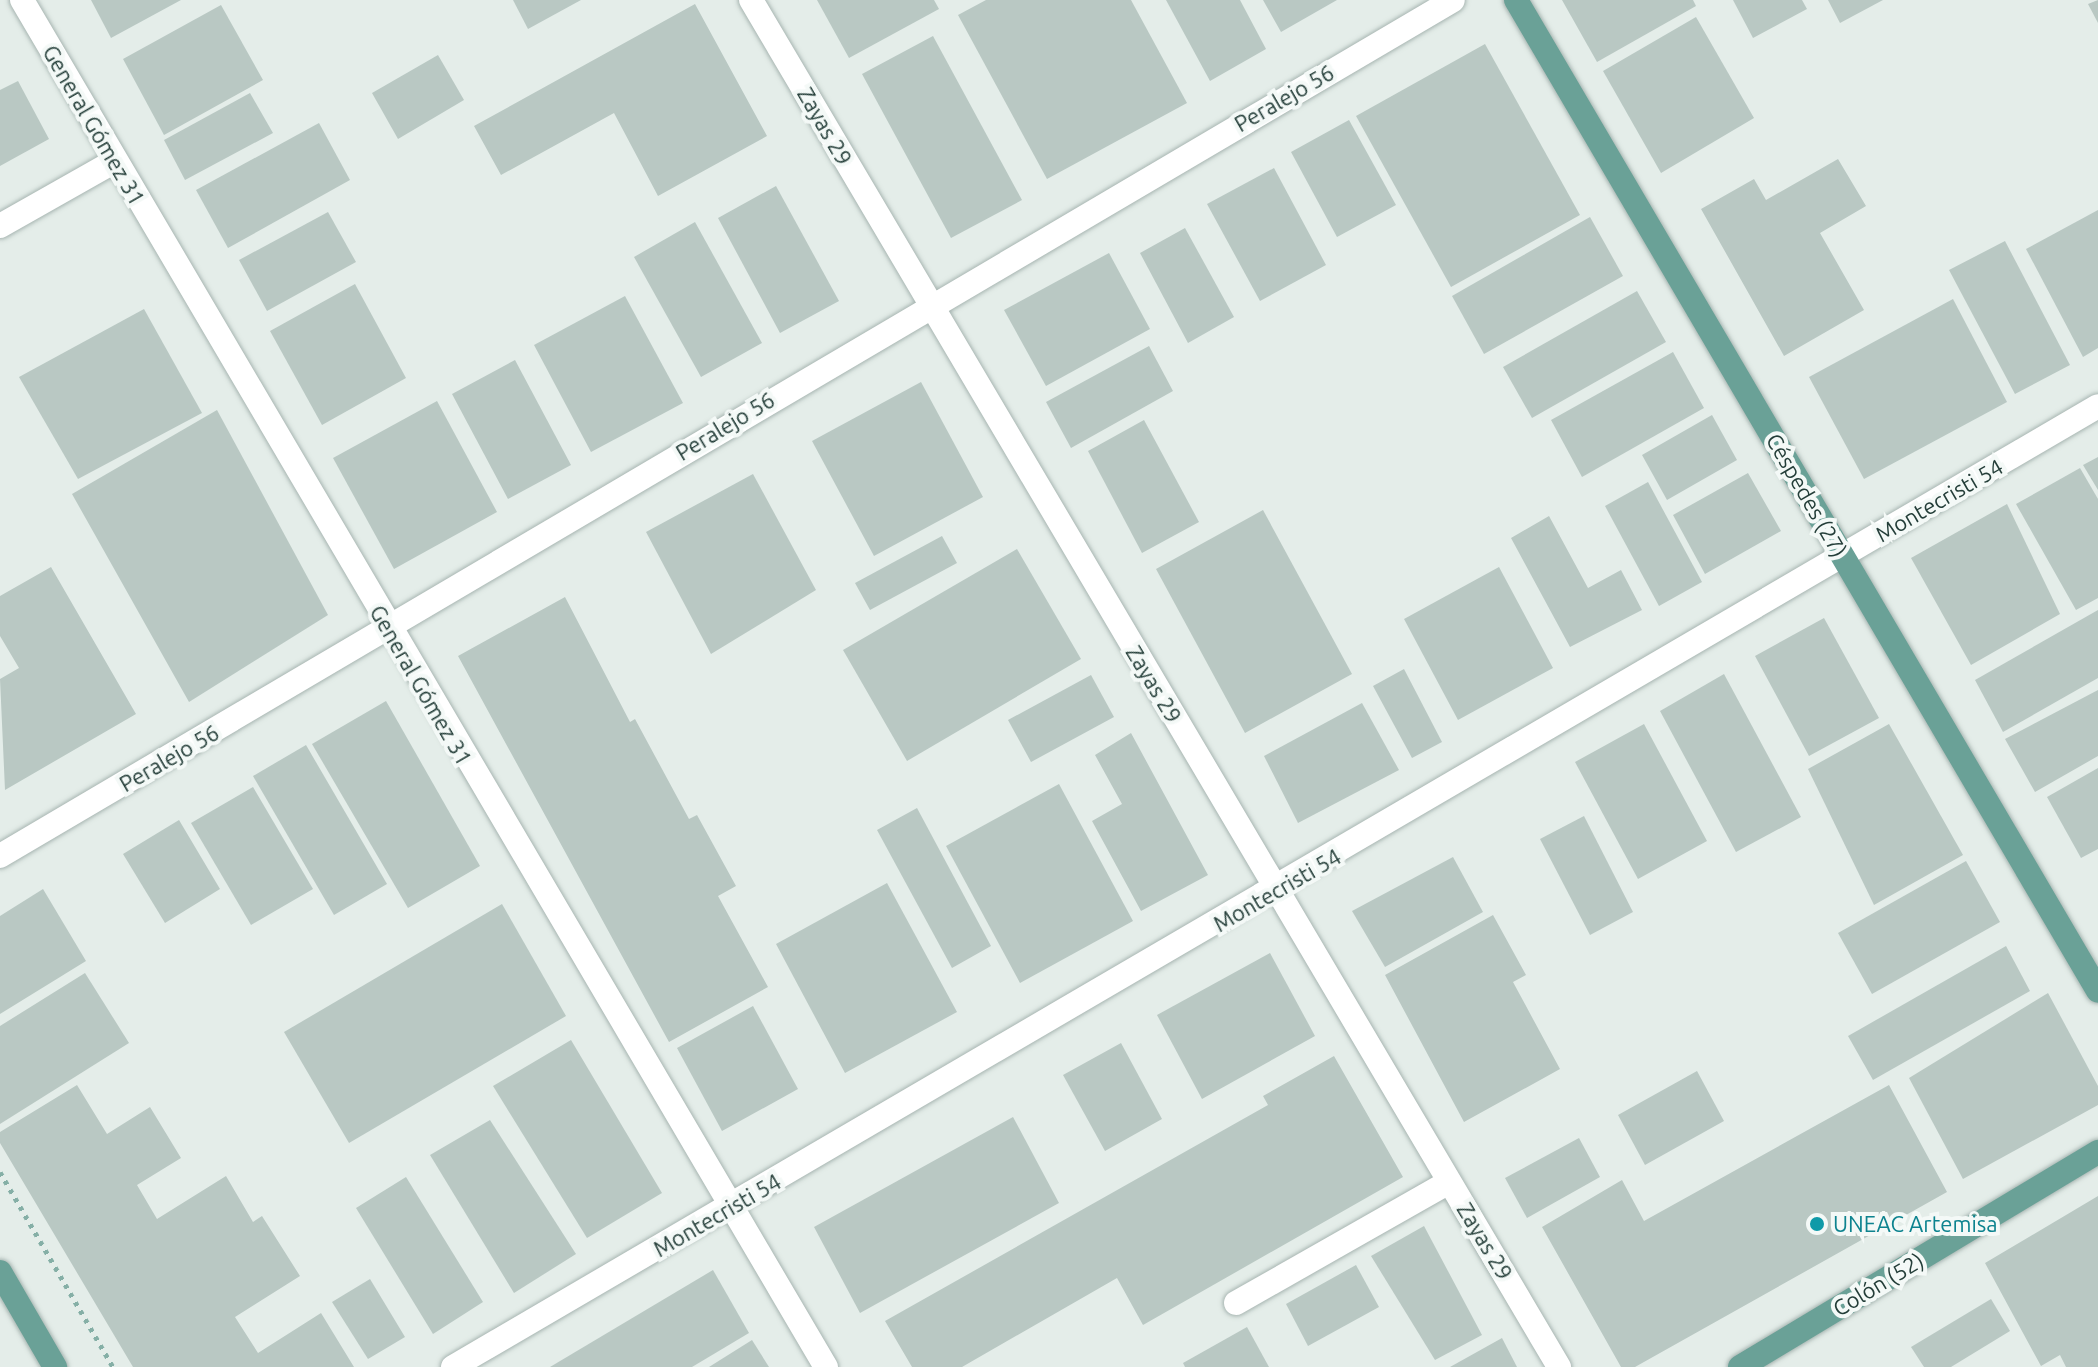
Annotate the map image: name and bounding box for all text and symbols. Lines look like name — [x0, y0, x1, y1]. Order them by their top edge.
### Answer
street label: General Gómez 31 — [37, 40, 151, 210]
street label: Peralejo 56 — [1230, 59, 1338, 137]
street label: Zayas 29 — [792, 83, 858, 169]
street label: Peralejo 56 — [671, 386, 779, 466]
street label: Céspedes (27) — [1761, 428, 1853, 562]
street label: Montecristi 54 — [1871, 453, 2007, 547]
street label: General Gómez 31 — [364, 600, 478, 770]
street label: Zayas 29 — [1121, 641, 1187, 727]
street label: Peralejo 56 — [115, 719, 223, 797]
street label: Montecristi 54 — [1209, 843, 1345, 937]
street label: Montecristi 54 — [649, 1168, 785, 1262]
street label: Zayas 29 — [1452, 1198, 1518, 1284]
place label: UNEAC Artemisa — [1833, 1211, 1998, 1237]
marker: UNEAC Artemisa — [1808, 1215, 1826, 1233]
street label: Colón (52) — [1828, 1247, 1928, 1321]

